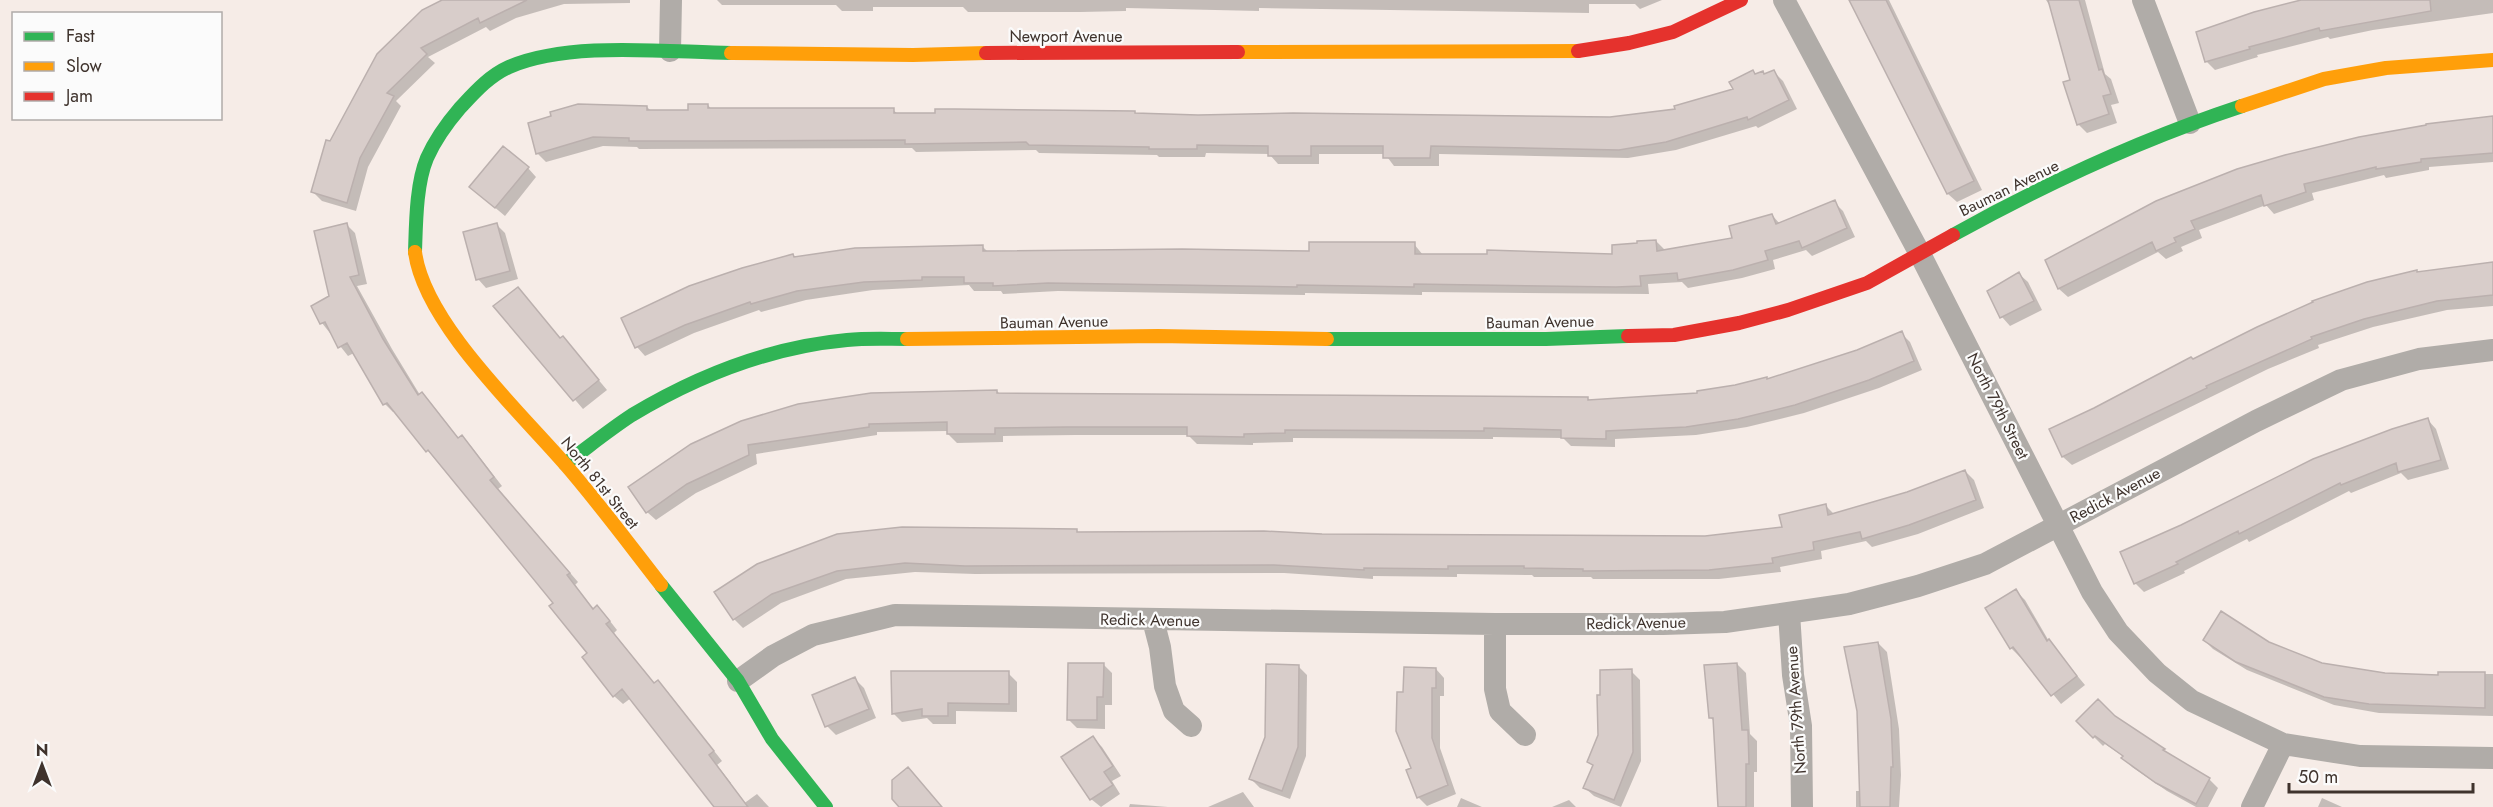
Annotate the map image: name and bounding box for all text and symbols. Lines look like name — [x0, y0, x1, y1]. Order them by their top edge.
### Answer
legend — [12, 12, 222, 120]
text: Fast — [66, 23, 95, 49]
street label: Newport Avenue — [1009, 25, 1123, 48]
text: Slow — [66, 53, 103, 79]
text: Jam — [64, 83, 93, 109]
street label: Bauman Avenue — [1955, 154, 2063, 222]
street label: Bauman Avenue — [1000, 310, 1108, 334]
street label: Bauman Avenue — [1486, 310, 1594, 334]
street label: North 79th Street — [1961, 349, 2035, 463]
street label: North 81st Street — [556, 432, 645, 534]
street label: Redick Avenue — [2066, 461, 2164, 529]
street label: Redick Avenue — [1100, 608, 1200, 632]
street label: Redick Avenue — [1586, 611, 1686, 635]
street label: North 79th Avenue — [1780, 645, 1812, 775]
north arrow — [12, 735, 72, 795]
text: N — [36, 739, 48, 762]
scale bar — [2289, 756, 2474, 794]
text: 50 m — [2298, 764, 2338, 790]

